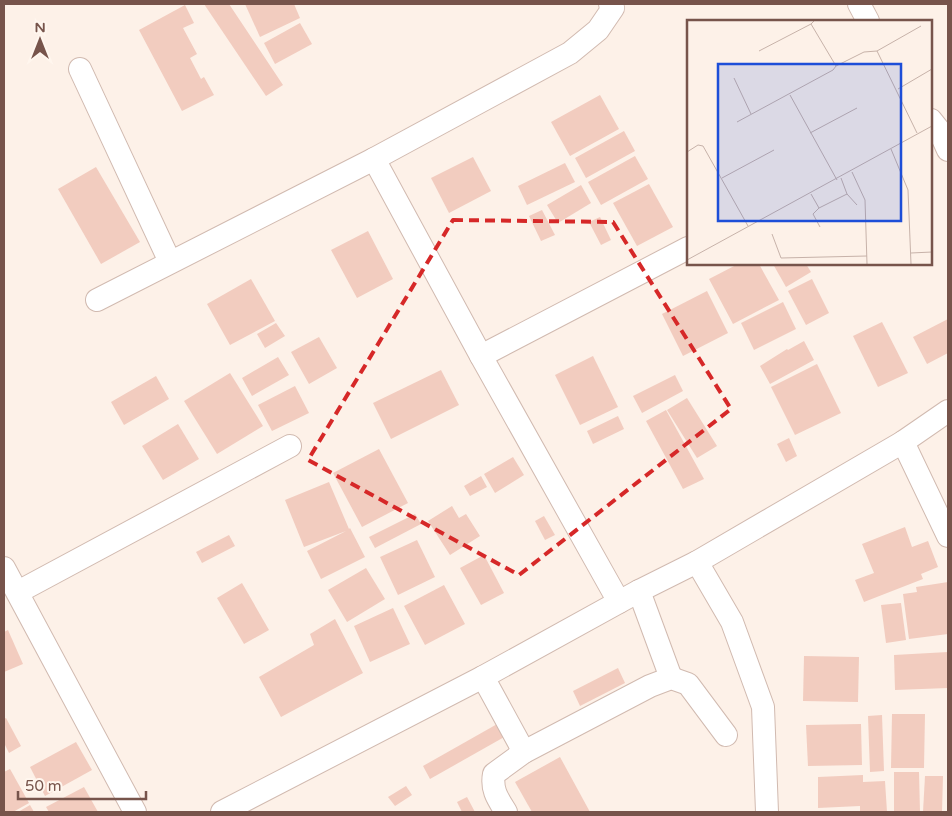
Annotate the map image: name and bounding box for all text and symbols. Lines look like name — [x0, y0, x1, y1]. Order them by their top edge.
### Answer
north arrow — [15, 15, 65, 65]
text: N — [34, 19, 46, 36]
inset map — [687, 20, 932, 265]
scale bar — [18, 768, 145, 800]
text: 50 m — [25, 777, 62, 795]

